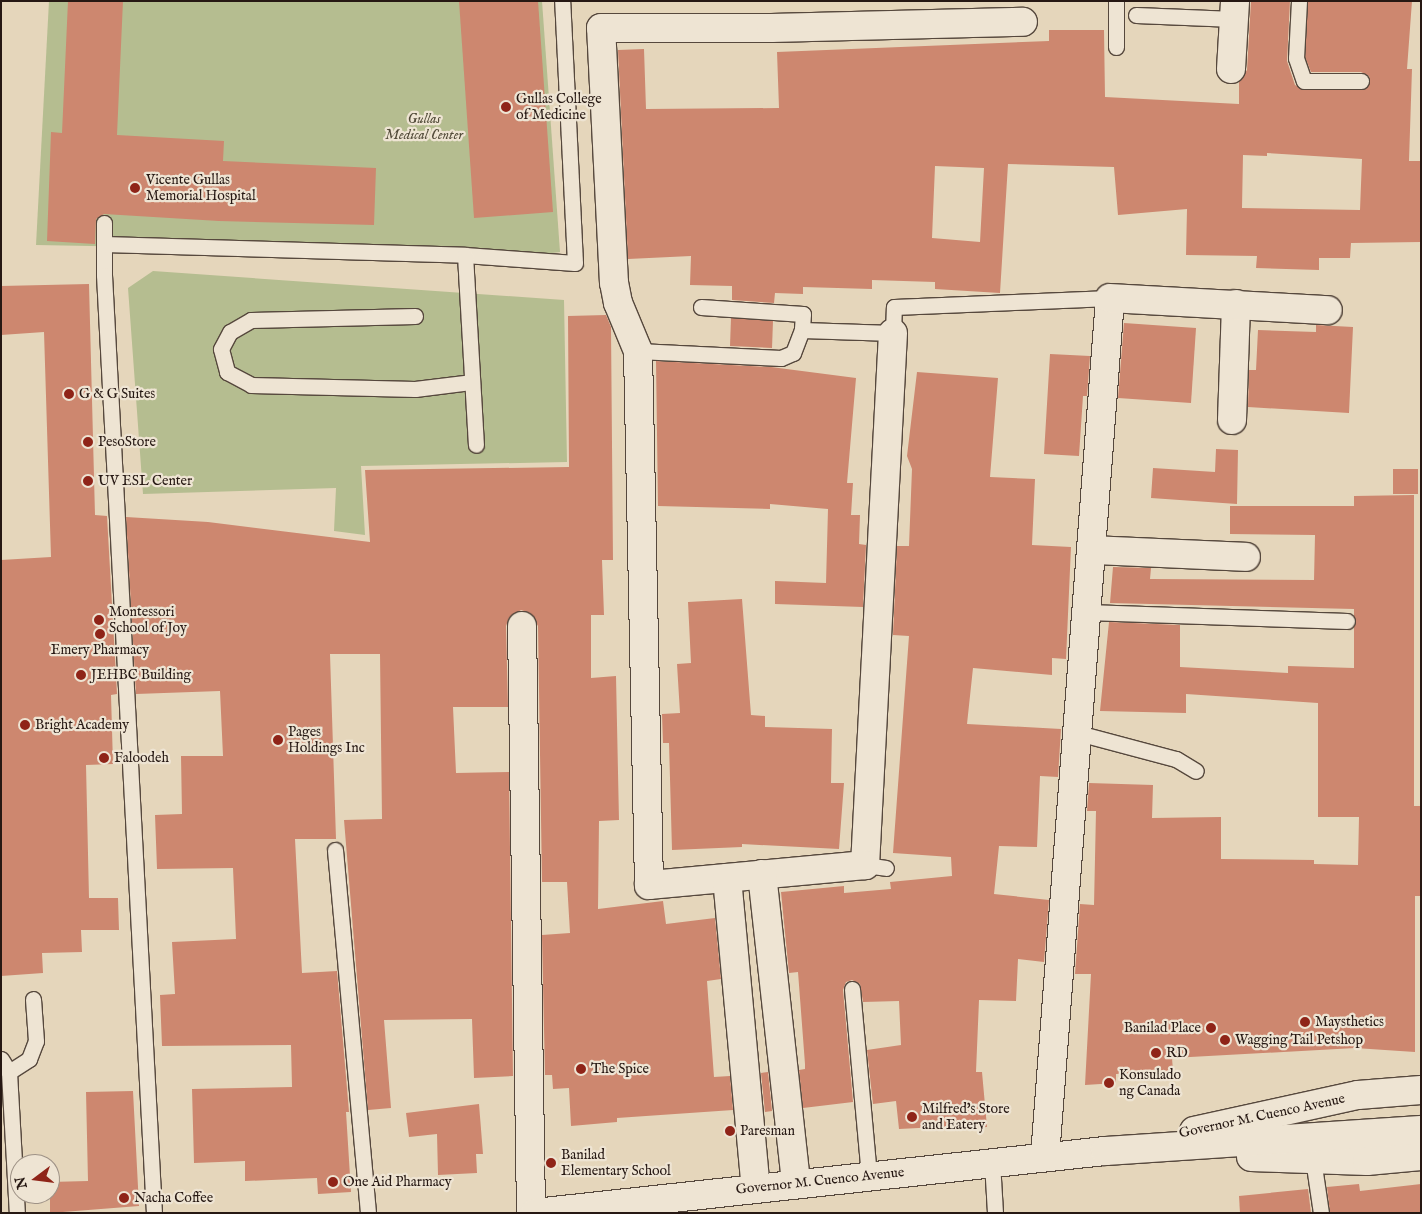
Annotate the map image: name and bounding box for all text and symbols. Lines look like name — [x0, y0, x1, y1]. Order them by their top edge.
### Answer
place label: Gullas College of Medicine — [516, 91, 602, 124]
marker: Gullas College of Medicine — [500, 101, 512, 113]
park label: Gullas Medical Center — [385, 111, 463, 144]
place label: Vicente Gullas Memorial Hospital — [146, 172, 256, 204]
marker: Vicente Gullas Memorial Hospital — [128, 181, 142, 195]
place label: G & G Suites — [79, 386, 155, 402]
marker: G & G Suites — [63, 388, 75, 400]
place label: PesoStore — [98, 434, 156, 450]
marker: PesoStore — [82, 436, 94, 448]
place label: UV ESL Center — [98, 473, 192, 489]
marker: UV ESL Center — [82, 475, 94, 487]
place label: Montessori School of Joy — [109, 604, 187, 636]
marker: Montessori School of Joy — [93, 614, 105, 626]
marker: Emery Pharmacy — [94, 628, 106, 640]
place label: Emery Pharmacy — [51, 642, 149, 658]
place label: JEHBC Building — [91, 667, 191, 683]
marker: JEHBC Building — [75, 669, 87, 681]
place label: Bright Academy — [35, 717, 129, 733]
marker: Bright Academy — [19, 719, 31, 731]
place label: Pages Holdings Inc — [288, 724, 365, 756]
marker: Pages Holdings Inc — [272, 734, 284, 746]
place label: Faloodeh — [114, 750, 169, 766]
marker: Faloodeh — [98, 752, 110, 764]
place label: Maysthetics — [1315, 1014, 1384, 1030]
marker: Maysthetics — [1299, 1016, 1311, 1028]
place label: Banilad Place — [1124, 1020, 1201, 1036]
marker: Banilad Place — [1205, 1022, 1217, 1034]
place label: Wagging Tail Petshop — [1235, 1032, 1363, 1048]
marker: Wagging Tail Petshop — [1219, 1034, 1231, 1046]
place label: RD — [1166, 1045, 1188, 1061]
marker: RD — [1150, 1047, 1162, 1059]
place label: The Spice — [591, 1061, 649, 1077]
marker: The Spice — [575, 1063, 587, 1075]
place label: Konsulado ng Canada — [1119, 1067, 1181, 1100]
marker: Konsulado ng Canada — [1103, 1077, 1115, 1089]
street label: Governor M. Cuenco Avenue — [1178, 1090, 1346, 1142]
place label: Milfred's Store and Eatery — [922, 1101, 1010, 1134]
marker: Milfred's Store and Eatery — [906, 1111, 918, 1123]
place label: Paresman — [740, 1123, 795, 1139]
marker: Paresman — [724, 1125, 736, 1137]
place label: Banilad Elementary School — [561, 1147, 671, 1180]
north arrow — [10, 1154, 60, 1204]
marker: Banilad Elementary School — [545, 1157, 557, 1169]
street label: Governor M. Cuenco Avenue — [735, 1164, 905, 1198]
text: N — [11, 1174, 32, 1191]
place label: One Aid Pharmacy — [343, 1174, 452, 1190]
marker: One Aid Pharmacy — [327, 1176, 339, 1188]
place label: Nacha Coffee — [134, 1190, 213, 1206]
marker: Nacha Coffee — [118, 1192, 130, 1204]

